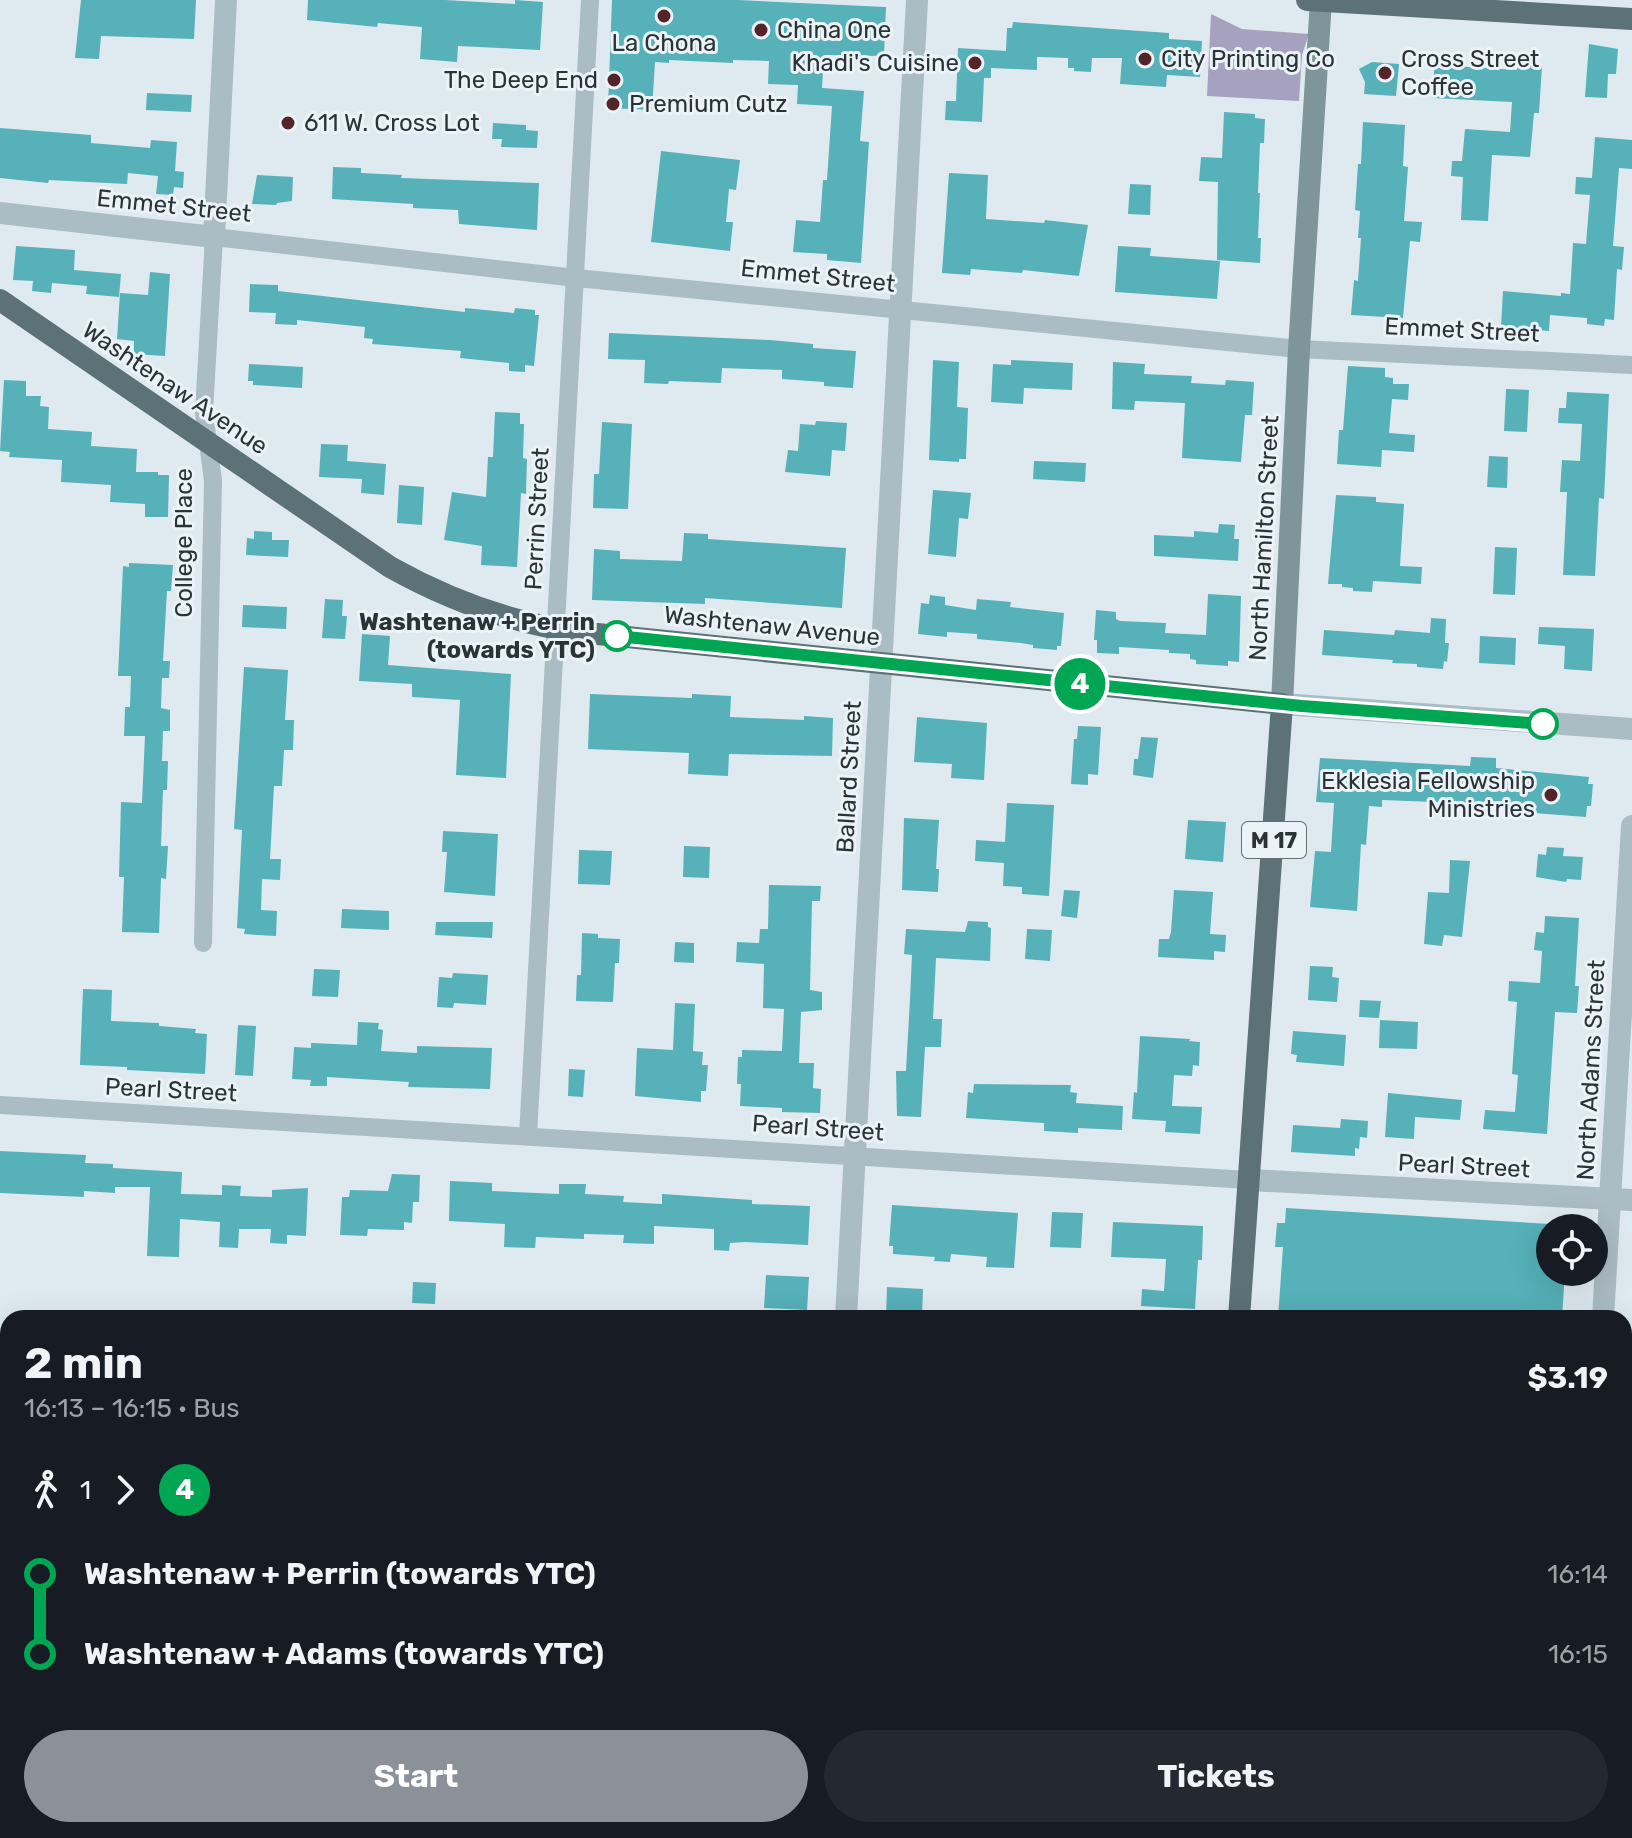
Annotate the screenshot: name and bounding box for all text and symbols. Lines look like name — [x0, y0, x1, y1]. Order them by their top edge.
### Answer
marker: La Chona — [655, 7, 673, 25]
place label: China One — [777, 16, 891, 44]
marker: China One — [752, 21, 770, 39]
place label: La Chona — [612, 29, 716, 57]
place label: City Printing Co — [1161, 45, 1335, 73]
place label: Cross Street Coffee — [1401, 45, 1539, 101]
place label: Khadi's Cuisine — [792, 49, 959, 77]
marker: City Printing Co — [1136, 50, 1154, 68]
marker: Khadi's Cuisine — [966, 54, 984, 72]
marker: Cross Street Coffee — [1376, 64, 1394, 82]
place label: The Deep End — [444, 66, 598, 94]
marker: The Deep End — [605, 71, 623, 89]
place label: Premium Cutz — [629, 90, 788, 118]
marker: Premium Cutz — [604, 95, 622, 113]
place label: 611 W. Cross Lot — [304, 109, 480, 137]
marker: 611 W. Cross Lot — [279, 114, 297, 132]
street label: Emmet Street — [95, 184, 253, 228]
street label: Emmet Street — [739, 254, 897, 298]
street label: Emmet Street — [1384, 312, 1540, 348]
street label: Washtenaw Avenue — [77, 316, 273, 460]
street label: North Hamilton Street — [1244, 415, 1284, 661]
street label: Perrin Street — [519, 447, 555, 591]
street label: College Place — [170, 468, 198, 618]
street label: Washtenaw Avenue — [663, 601, 881, 651]
place label: Washtenaw + Perrin (towards YTC) — [359, 608, 595, 664]
marker: Washtenaw + Perrin (towards YTC) — [602, 621, 632, 651]
line badge: 4 — [1054, 658, 1106, 710]
text: 4 — [1070, 667, 1090, 700]
street label: Ballard Street — [831, 700, 867, 854]
unlabelled marker — [1528, 709, 1558, 739]
place label: Ekklesia Fellowship Ministries — [1321, 767, 1535, 823]
marker: Ekklesia Fellowship Ministries — [1542, 786, 1560, 804]
road number: M 17 — [1242, 822, 1306, 858]
street label: North Adams Street — [1571, 959, 1611, 1181]
street label: Pearl Street — [104, 1073, 238, 1107]
street label: Pearl Street — [751, 1109, 885, 1147]
street label: Pearl Street — [1397, 1149, 1531, 1183]
map controls — [1536, 1214, 1608, 1286]
button: locate — [1536, 1214, 1608, 1286]
text: 2 min — [24, 1337, 143, 1389]
text: $3.19 — [1527, 1360, 1608, 1396]
text: 16:13 – 16:15 · Bus — [24, 1393, 240, 1424]
icon: walk — [24, 1468, 68, 1512]
icon: forward — [103, 1468, 147, 1512]
text: 4 — [175, 1473, 194, 1506]
text: 1 — [80, 1475, 91, 1506]
text: Washtenaw + Perrin (towards YTC) — [84, 1556, 596, 1592]
text: 16:14 — [1547, 1559, 1608, 1590]
text: Washtenaw + Adams (towards YTC) — [84, 1636, 604, 1672]
text: 16:15 — [1548, 1639, 1608, 1670]
button: Start — [24, 1730, 808, 1822]
button: Tickets — [824, 1730, 1608, 1822]

